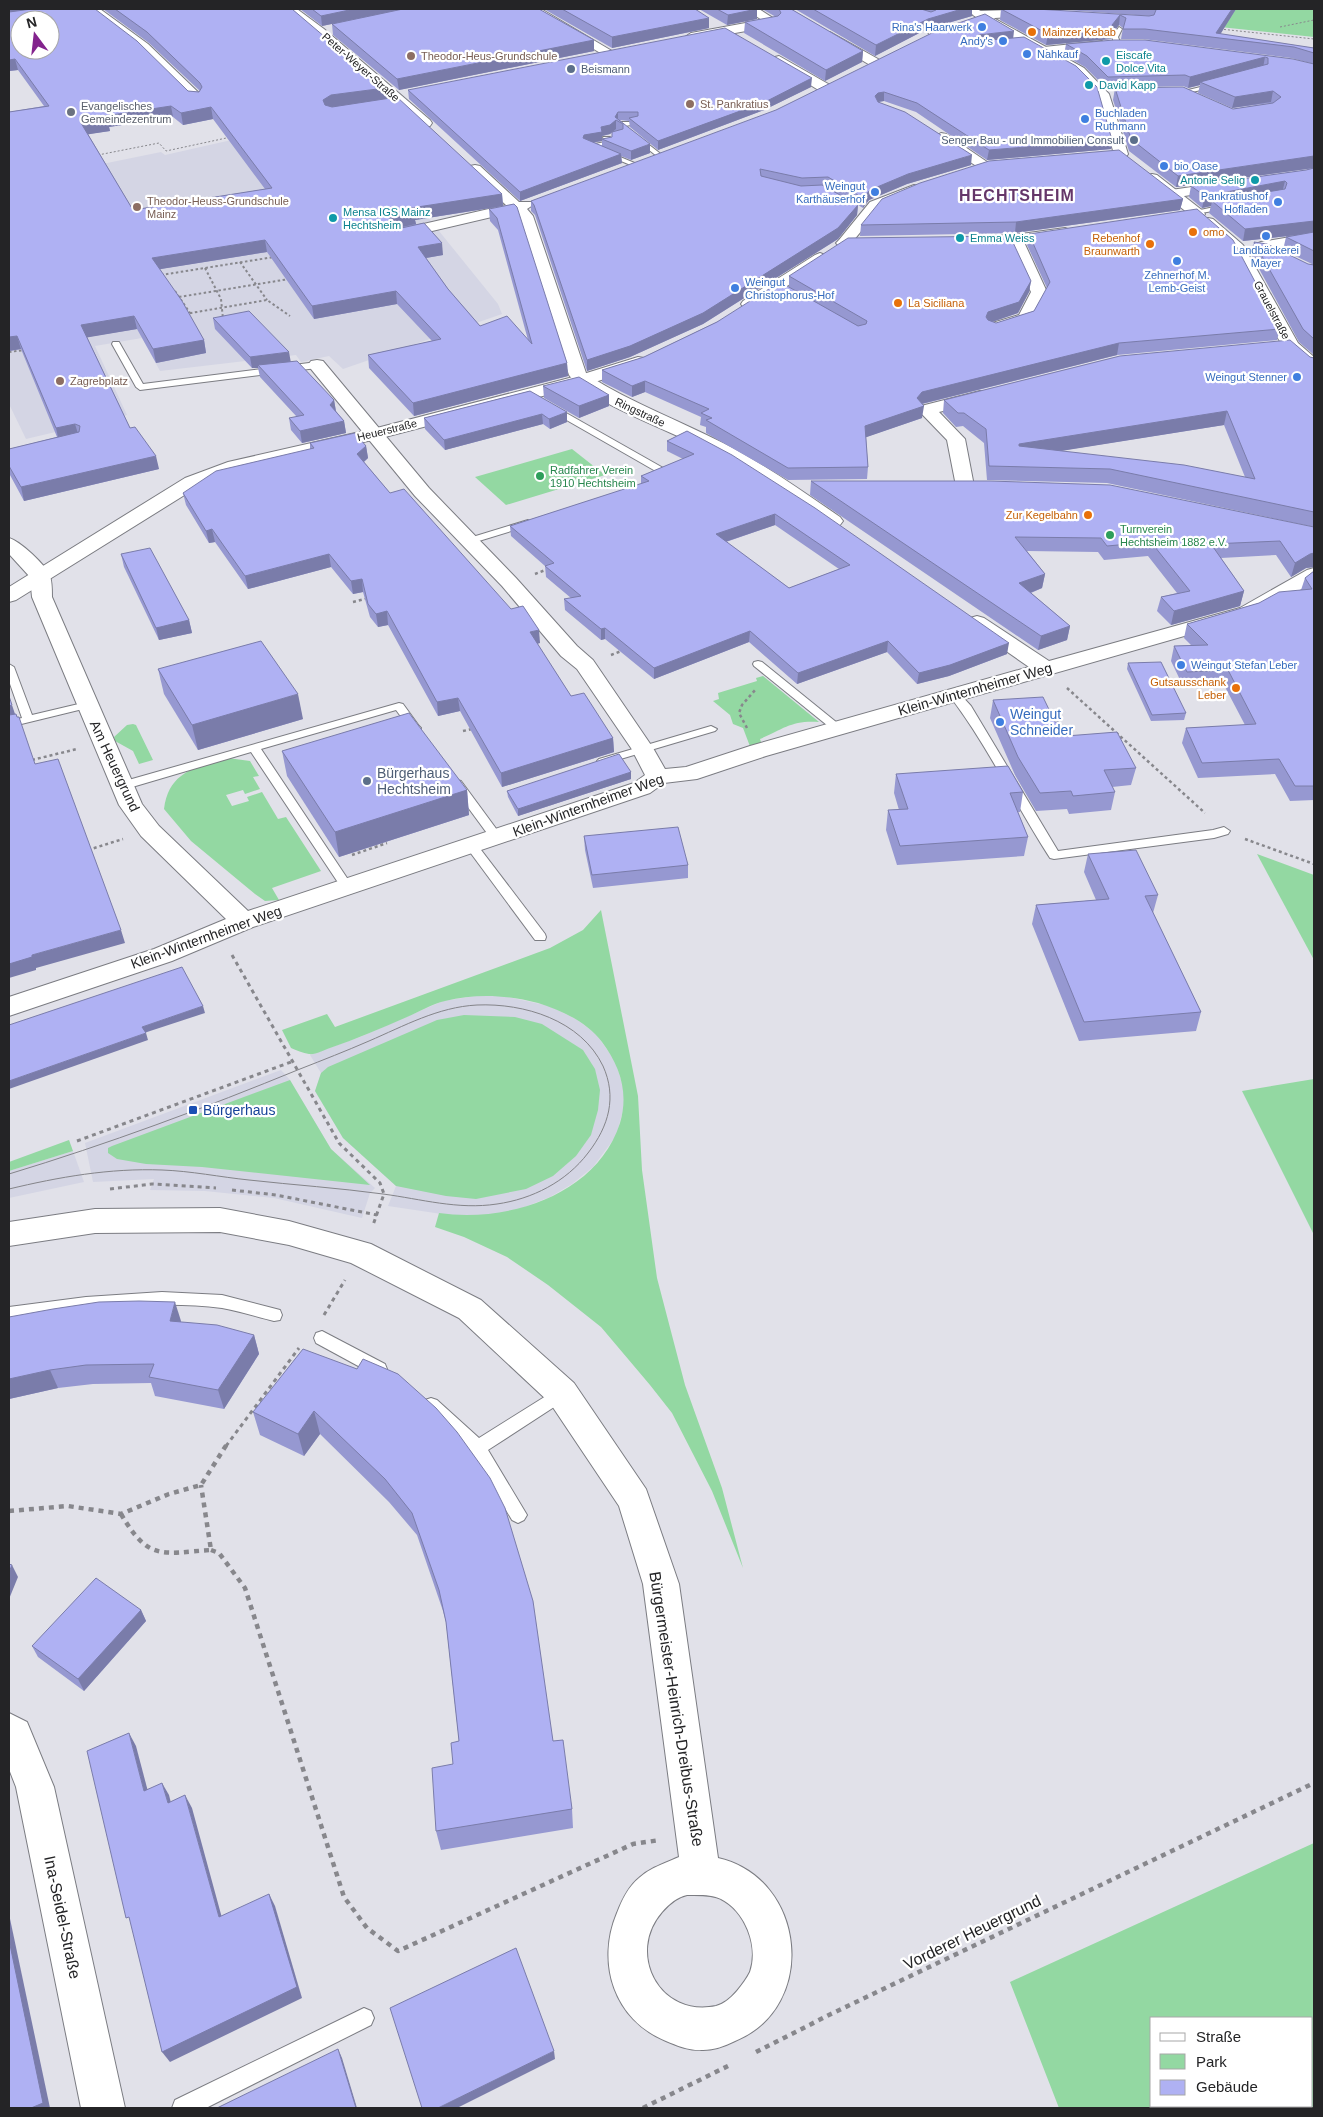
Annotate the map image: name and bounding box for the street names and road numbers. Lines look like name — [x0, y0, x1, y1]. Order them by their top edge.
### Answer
street label: Peter-Weyer-Straße — [320, 30, 402, 104]
street label: Grauelstraße — [1252, 279, 1292, 341]
street label: Ringstraße — [613, 395, 667, 429]
street label: Heuerstraße — [356, 417, 418, 443]
street label: Klein-Winternheimer Weg — [896, 659, 1054, 719]
street label: Am Heuergrund — [87, 718, 143, 814]
street label: Klein-Winternheimer Weg — [510, 770, 666, 840]
street label: Klein-Winternheimer Weg — [128, 902, 284, 972]
street label: Bürgermeister-Heinrich-Dreibus-Straße — [646, 1570, 707, 1848]
street label: Ina-Seidel-Straße — [41, 1854, 84, 1980]
street label: Vorderer Heuergrund — [901, 1892, 1043, 1973]

